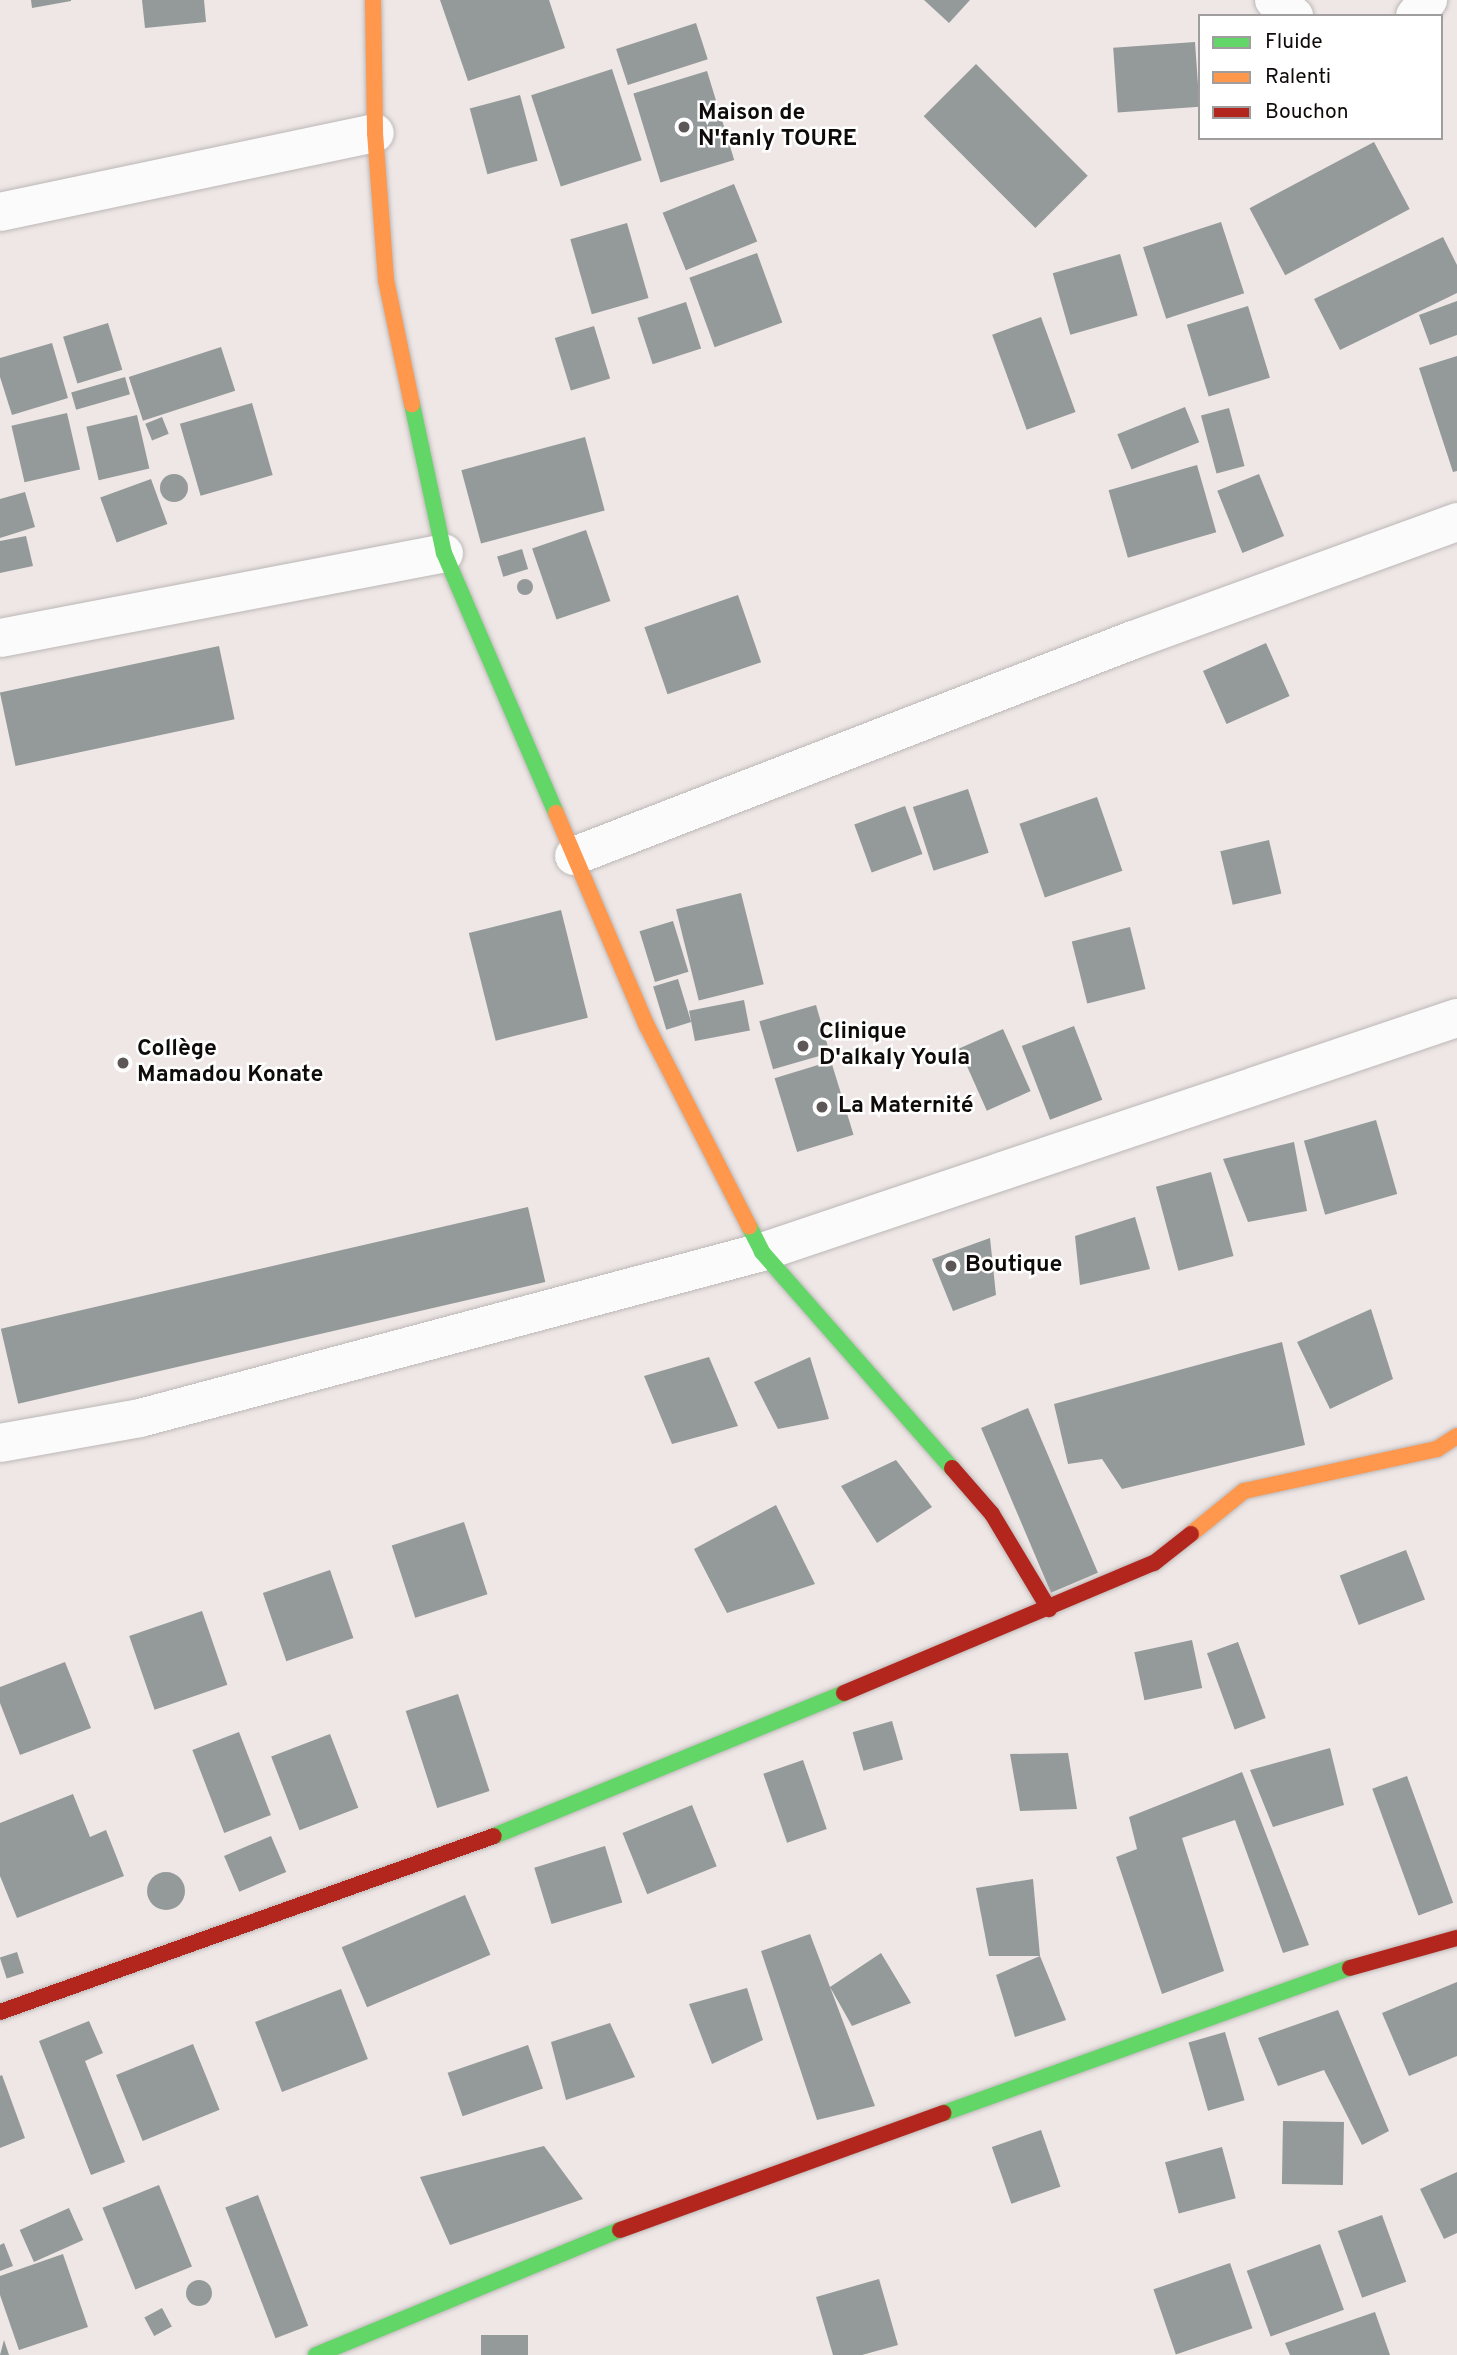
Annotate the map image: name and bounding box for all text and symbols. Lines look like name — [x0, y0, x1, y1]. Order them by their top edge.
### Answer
legend — [1198, 14, 1443, 140]
text: Fluide — [1265, 29, 1323, 56]
text: Ralenti — [1265, 64, 1331, 91]
text: Bouchon — [1265, 99, 1348, 126]
place label: Maison de N'fanly TOURE — [698, 100, 857, 154]
marker: Maison de N'fanly TOURE — [676, 119, 692, 135]
place label: Clinique D'alkaly Youla — [819, 1019, 971, 1073]
place label: Collège Mamadou Konate — [137, 1036, 323, 1090]
marker: Clinique D'alkaly Youla — [793, 1036, 813, 1056]
marker: Collège Mamadou Konate — [115, 1055, 131, 1071]
place label: La Maternité — [838, 1093, 974, 1121]
marker: La Maternité — [812, 1097, 832, 1117]
place label: Boutique — [965, 1252, 1062, 1280]
marker: Boutique — [943, 1258, 959, 1274]

